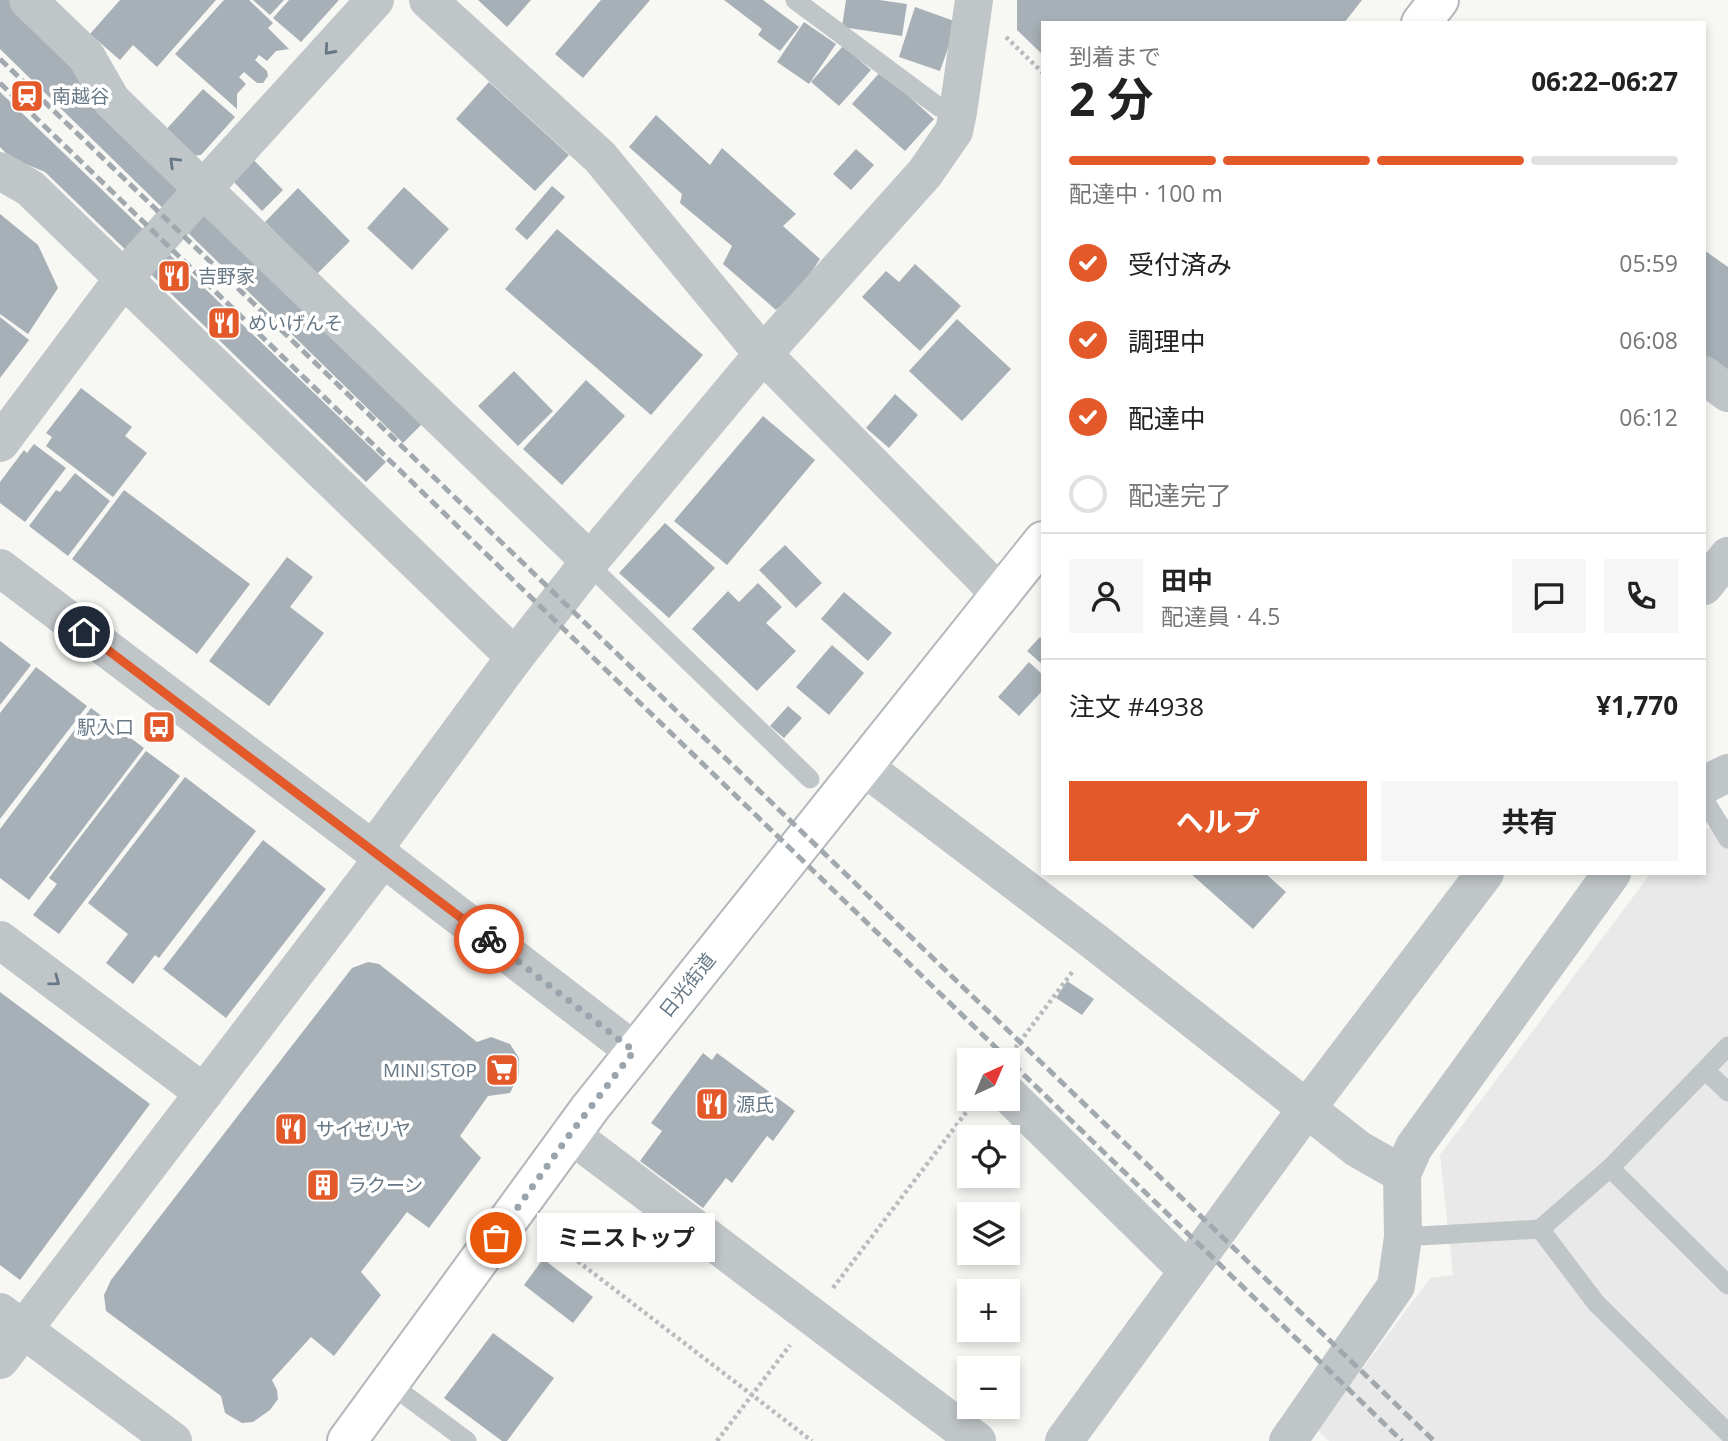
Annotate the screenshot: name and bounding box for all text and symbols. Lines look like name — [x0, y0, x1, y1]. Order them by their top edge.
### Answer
text: 到着まで — [1069, 40, 1161, 72]
one-way arrow — [325, 42, 337, 55]
text: 06:22–06:27 — [1531, 63, 1678, 99]
text: 2 分 — [1069, 67, 1153, 129]
station icon: 南越谷 — [8, 77, 46, 115]
place label: 南越谷 — [52, 83, 109, 109]
one-way arrow — [169, 157, 182, 170]
text: 配達中 · 100 m — [1069, 177, 1223, 209]
icon: check — [1069, 244, 1107, 282]
text: 受付済み — [1128, 246, 1232, 282]
text: 05:59 — [1619, 247, 1678, 279]
restaurant icon: 吉野家 — [155, 257, 193, 295]
place label: 吉野家 — [198, 263, 255, 289]
restaurant icon: めいげんそ — [205, 304, 243, 342]
place label: めいげんそ — [248, 310, 343, 336]
icon: check — [1069, 321, 1107, 359]
text: 調理中 — [1128, 323, 1206, 359]
text: 06:08 — [1619, 324, 1678, 356]
icon: check — [1069, 398, 1107, 436]
text: 配達中 — [1128, 400, 1206, 436]
text: 06:12 — [1619, 401, 1678, 433]
text: 配達完了 — [1128, 477, 1232, 513]
button: person — [1069, 559, 1143, 633]
button: chat — [1512, 559, 1586, 633]
button: phone — [1604, 559, 1678, 633]
text: 田中 — [1161, 562, 1213, 598]
text: 配達員 · 4.5 — [1161, 600, 1280, 632]
pin — [54, 602, 114, 662]
icon: home — [65, 613, 103, 651]
text: ¥1,770 — [1596, 687, 1678, 723]
text: 注文 #4938 — [1069, 688, 1204, 724]
bus stop icon: 駅入口 — [140, 708, 178, 746]
place label: 駅入口 — [77, 714, 134, 740]
button: ヘルプ — [1069, 781, 1367, 861]
button: 共有 — [1381, 781, 1678, 861]
courier — [454, 904, 524, 974]
icon: bike — [470, 920, 508, 958]
street label: 日光街道 — [653, 947, 721, 1023]
one-way arrow — [47, 973, 59, 986]
north arrow — [957, 1048, 1020, 1111]
map controls — [957, 1048, 1020, 1419]
supermarket icon: MINI STOP — [483, 1051, 521, 1089]
place label: MINI STOP — [383, 1057, 477, 1083]
restaurant icon: 源氏 — [693, 1085, 731, 1123]
place label: 源氏 — [736, 1091, 774, 1117]
restaurant icon: サイゼリヤ — [272, 1110, 310, 1148]
place label: サイゼリヤ — [316, 1116, 411, 1142]
button: locate — [957, 1125, 1020, 1188]
building icon: ラクーン — [304, 1166, 342, 1204]
place label: ラクーン — [348, 1172, 423, 1198]
button: layers — [957, 1202, 1020, 1265]
pin — [466, 1208, 526, 1268]
callout: ミニストップ — [538, 1214, 716, 1262]
icon: bag — [477, 1219, 515, 1257]
text: ミニストップ — [557, 1221, 695, 1253]
button: + — [957, 1279, 1020, 1342]
button: − — [957, 1356, 1020, 1419]

